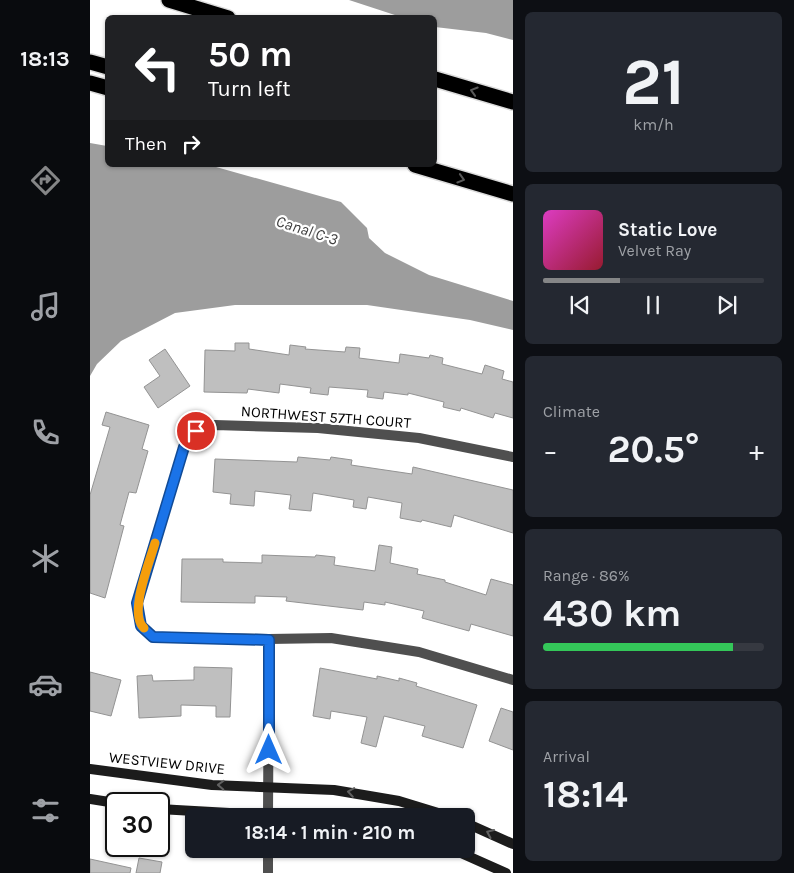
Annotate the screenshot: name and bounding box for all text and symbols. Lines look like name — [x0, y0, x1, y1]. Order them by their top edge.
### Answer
text: 50 m — [208, 34, 293, 75]
icon: left — [125, 35, 190, 100]
text: 21 — [622, 44, 685, 120]
text: 18:13 — [20, 46, 70, 72]
text: Turn left — [208, 76, 291, 102]
one-way arrow — [470, 86, 478, 96]
text: km/h — [633, 115, 674, 134]
icon: right — [177, 130, 205, 158]
text: Then — [125, 133, 167, 155]
icon: directions — [28, 163, 63, 198]
one-way arrow — [457, 174, 465, 184]
water label: Canal C-3 — [274, 211, 341, 249]
text: Static Love — [618, 219, 717, 241]
text: Velvet Ray — [618, 241, 691, 260]
icon: music — [28, 289, 63, 324]
icon: previous — [566, 291, 594, 319]
icon: pause — [639, 291, 667, 319]
icon: next — [713, 291, 741, 319]
street label: NORTHWEST 57TH COURT — [240, 402, 412, 432]
text: Climate — [543, 402, 600, 421]
pin — [175, 410, 217, 452]
icon: phone — [28, 415, 63, 450]
icon: arrive — [182, 417, 210, 445]
text: 20.5° — [607, 427, 700, 472]
text: − — [543, 434, 558, 467]
text: + — [749, 434, 764, 467]
icon: climate — [28, 541, 63, 576]
text: Range · 86% — [543, 566, 630, 585]
text: 430 km — [543, 591, 681, 636]
icon: car — [28, 667, 63, 702]
position arrow — [242, 723, 294, 775]
text: Arrival — [543, 747, 590, 766]
street label: WESTVIEW DRIVE — [108, 748, 226, 778]
text: 18:14 — [543, 772, 628, 817]
one-way arrow — [217, 780, 224, 790]
one-way arrow — [347, 788, 356, 798]
speed limit sign: 30 — [105, 792, 170, 857]
icon: filters — [28, 793, 63, 828]
text: 18:14 · 1 min · 210 m — [245, 822, 415, 844]
one-way arrow — [486, 829, 495, 840]

